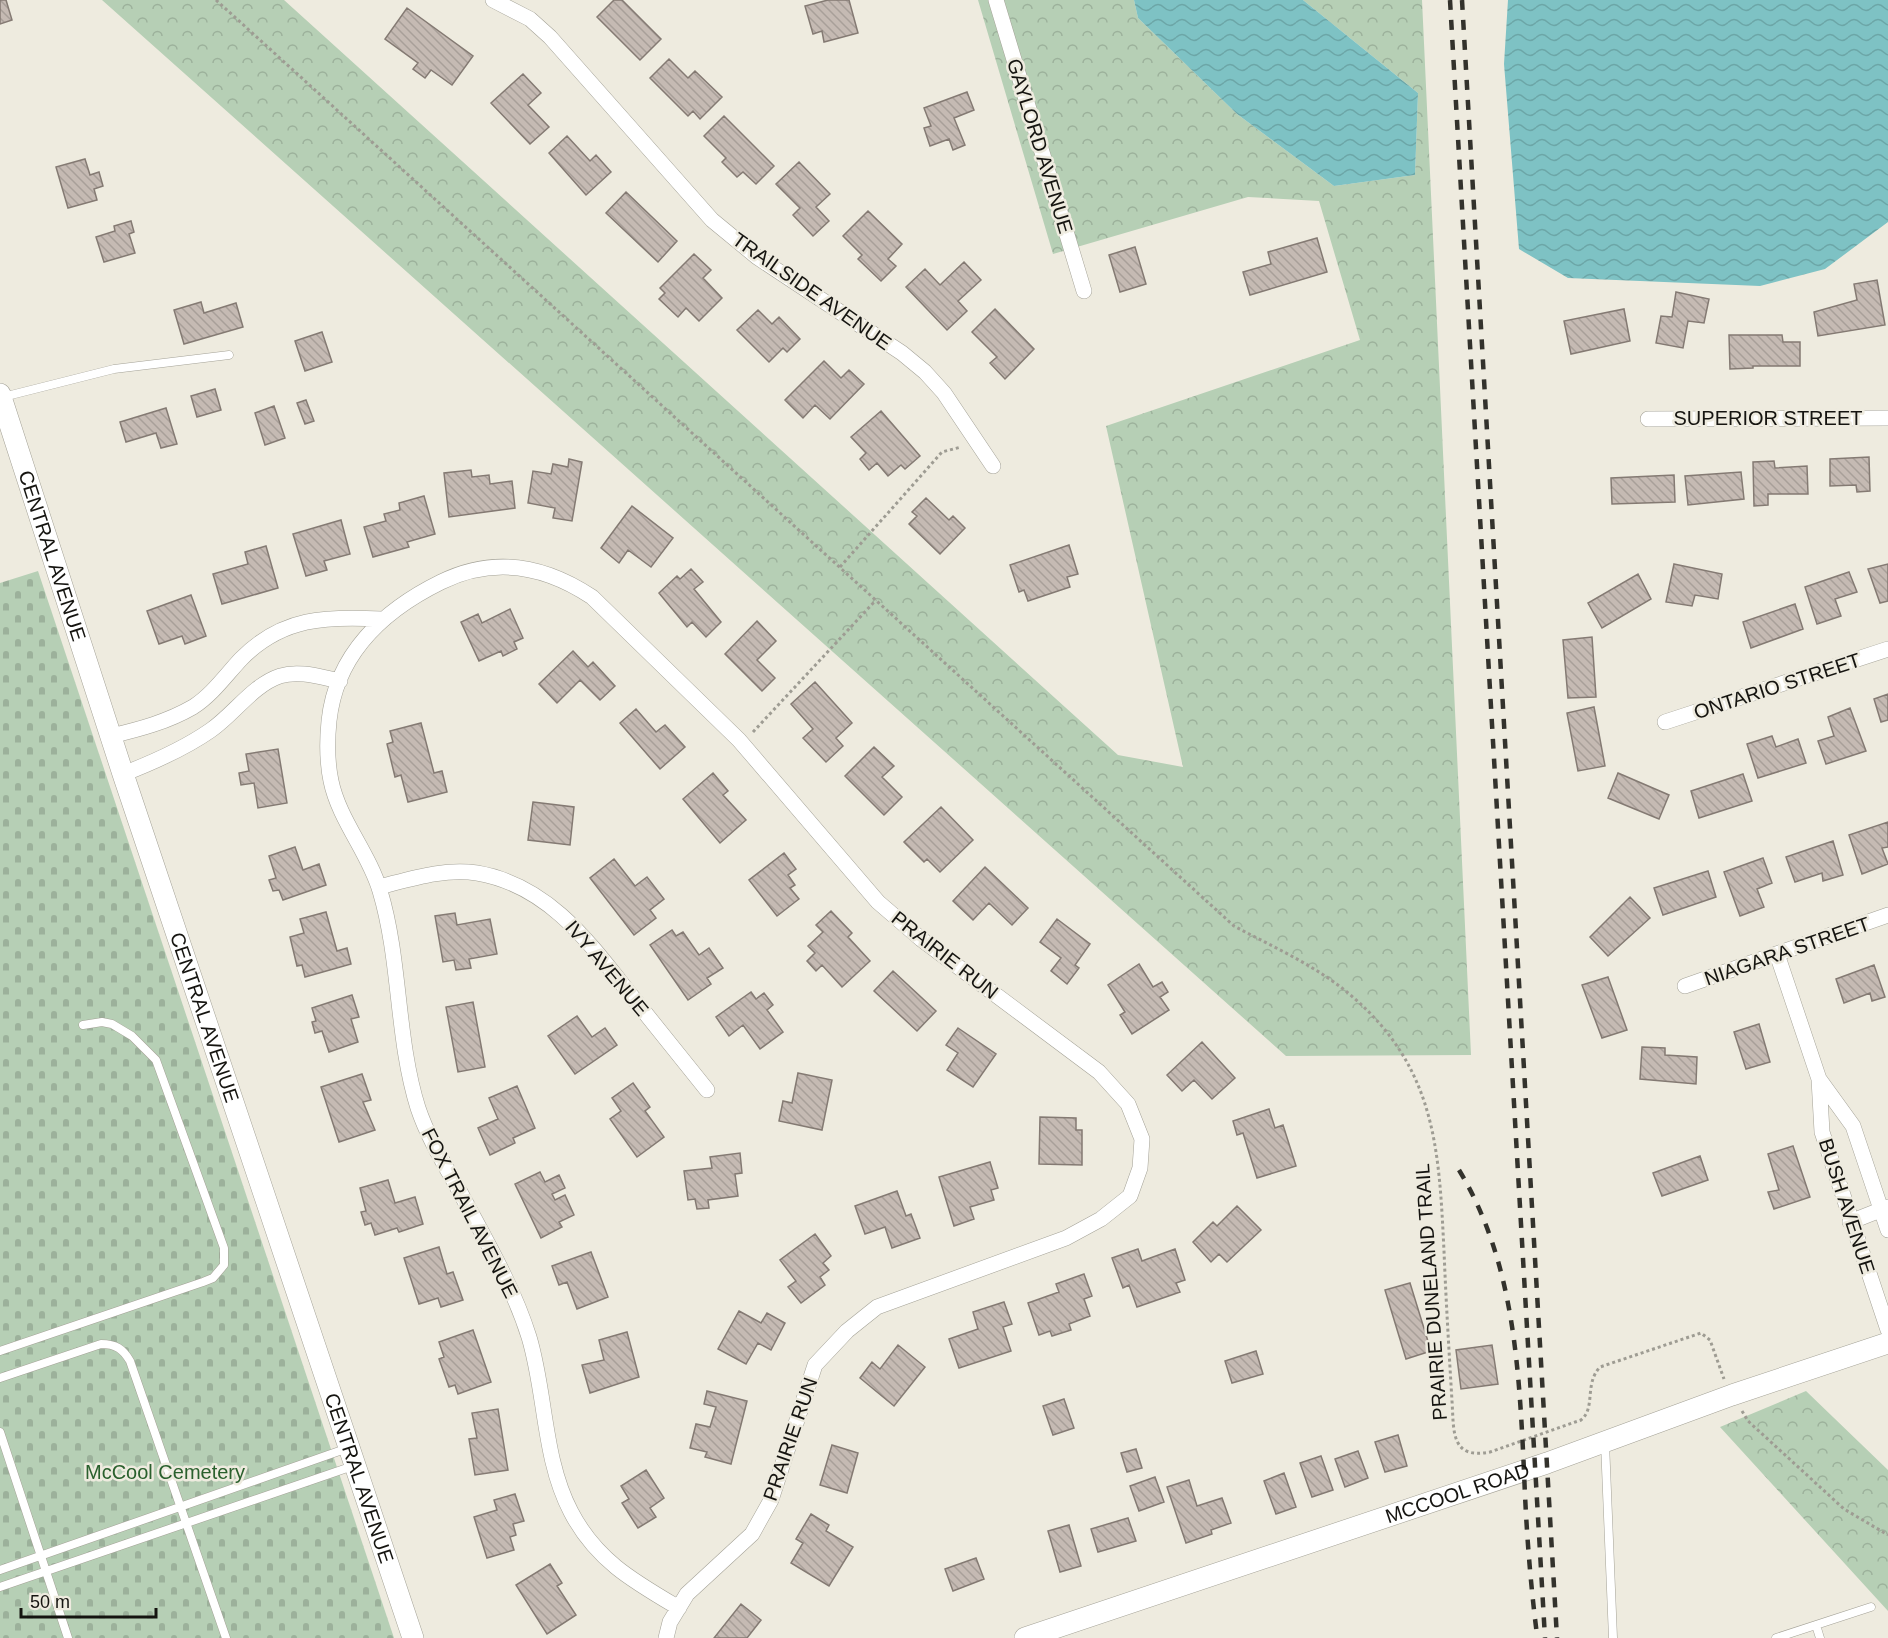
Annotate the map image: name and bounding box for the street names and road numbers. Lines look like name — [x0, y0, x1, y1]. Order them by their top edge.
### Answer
street label: GAYLORD AVENUE — [1003, 56, 1077, 236]
street label: TRAILSIDE AVENUE — [728, 228, 896, 354]
street label: SUPERIOR STREET — [1674, 407, 1862, 429]
street label: CENTRAL AVENUE — [14, 468, 90, 644]
street label: ONTARIO STREET — [1691, 649, 1863, 723]
street label: PRAIRIE RUN — [887, 907, 1003, 1003]
street label: NIAGARA STREET — [1701, 912, 1873, 990]
street label: IVY AVENUE — [561, 916, 653, 1020]
street label: CENTRAL AVENUE — [166, 929, 243, 1105]
street label: FOX TRAIL AVENUE — [418, 1124, 522, 1302]
street label: BUSH AVENUE — [1815, 1136, 1879, 1276]
street label: PRAIRIE DUNELAND TRAIL — [1411, 1163, 1451, 1421]
street label: PRAIRIE RUN — [759, 1374, 821, 1504]
street label: CENTRAL AVENUE — [321, 1390, 398, 1566]
street label: MCCOOL ROAD — [1383, 1459, 1532, 1527]

